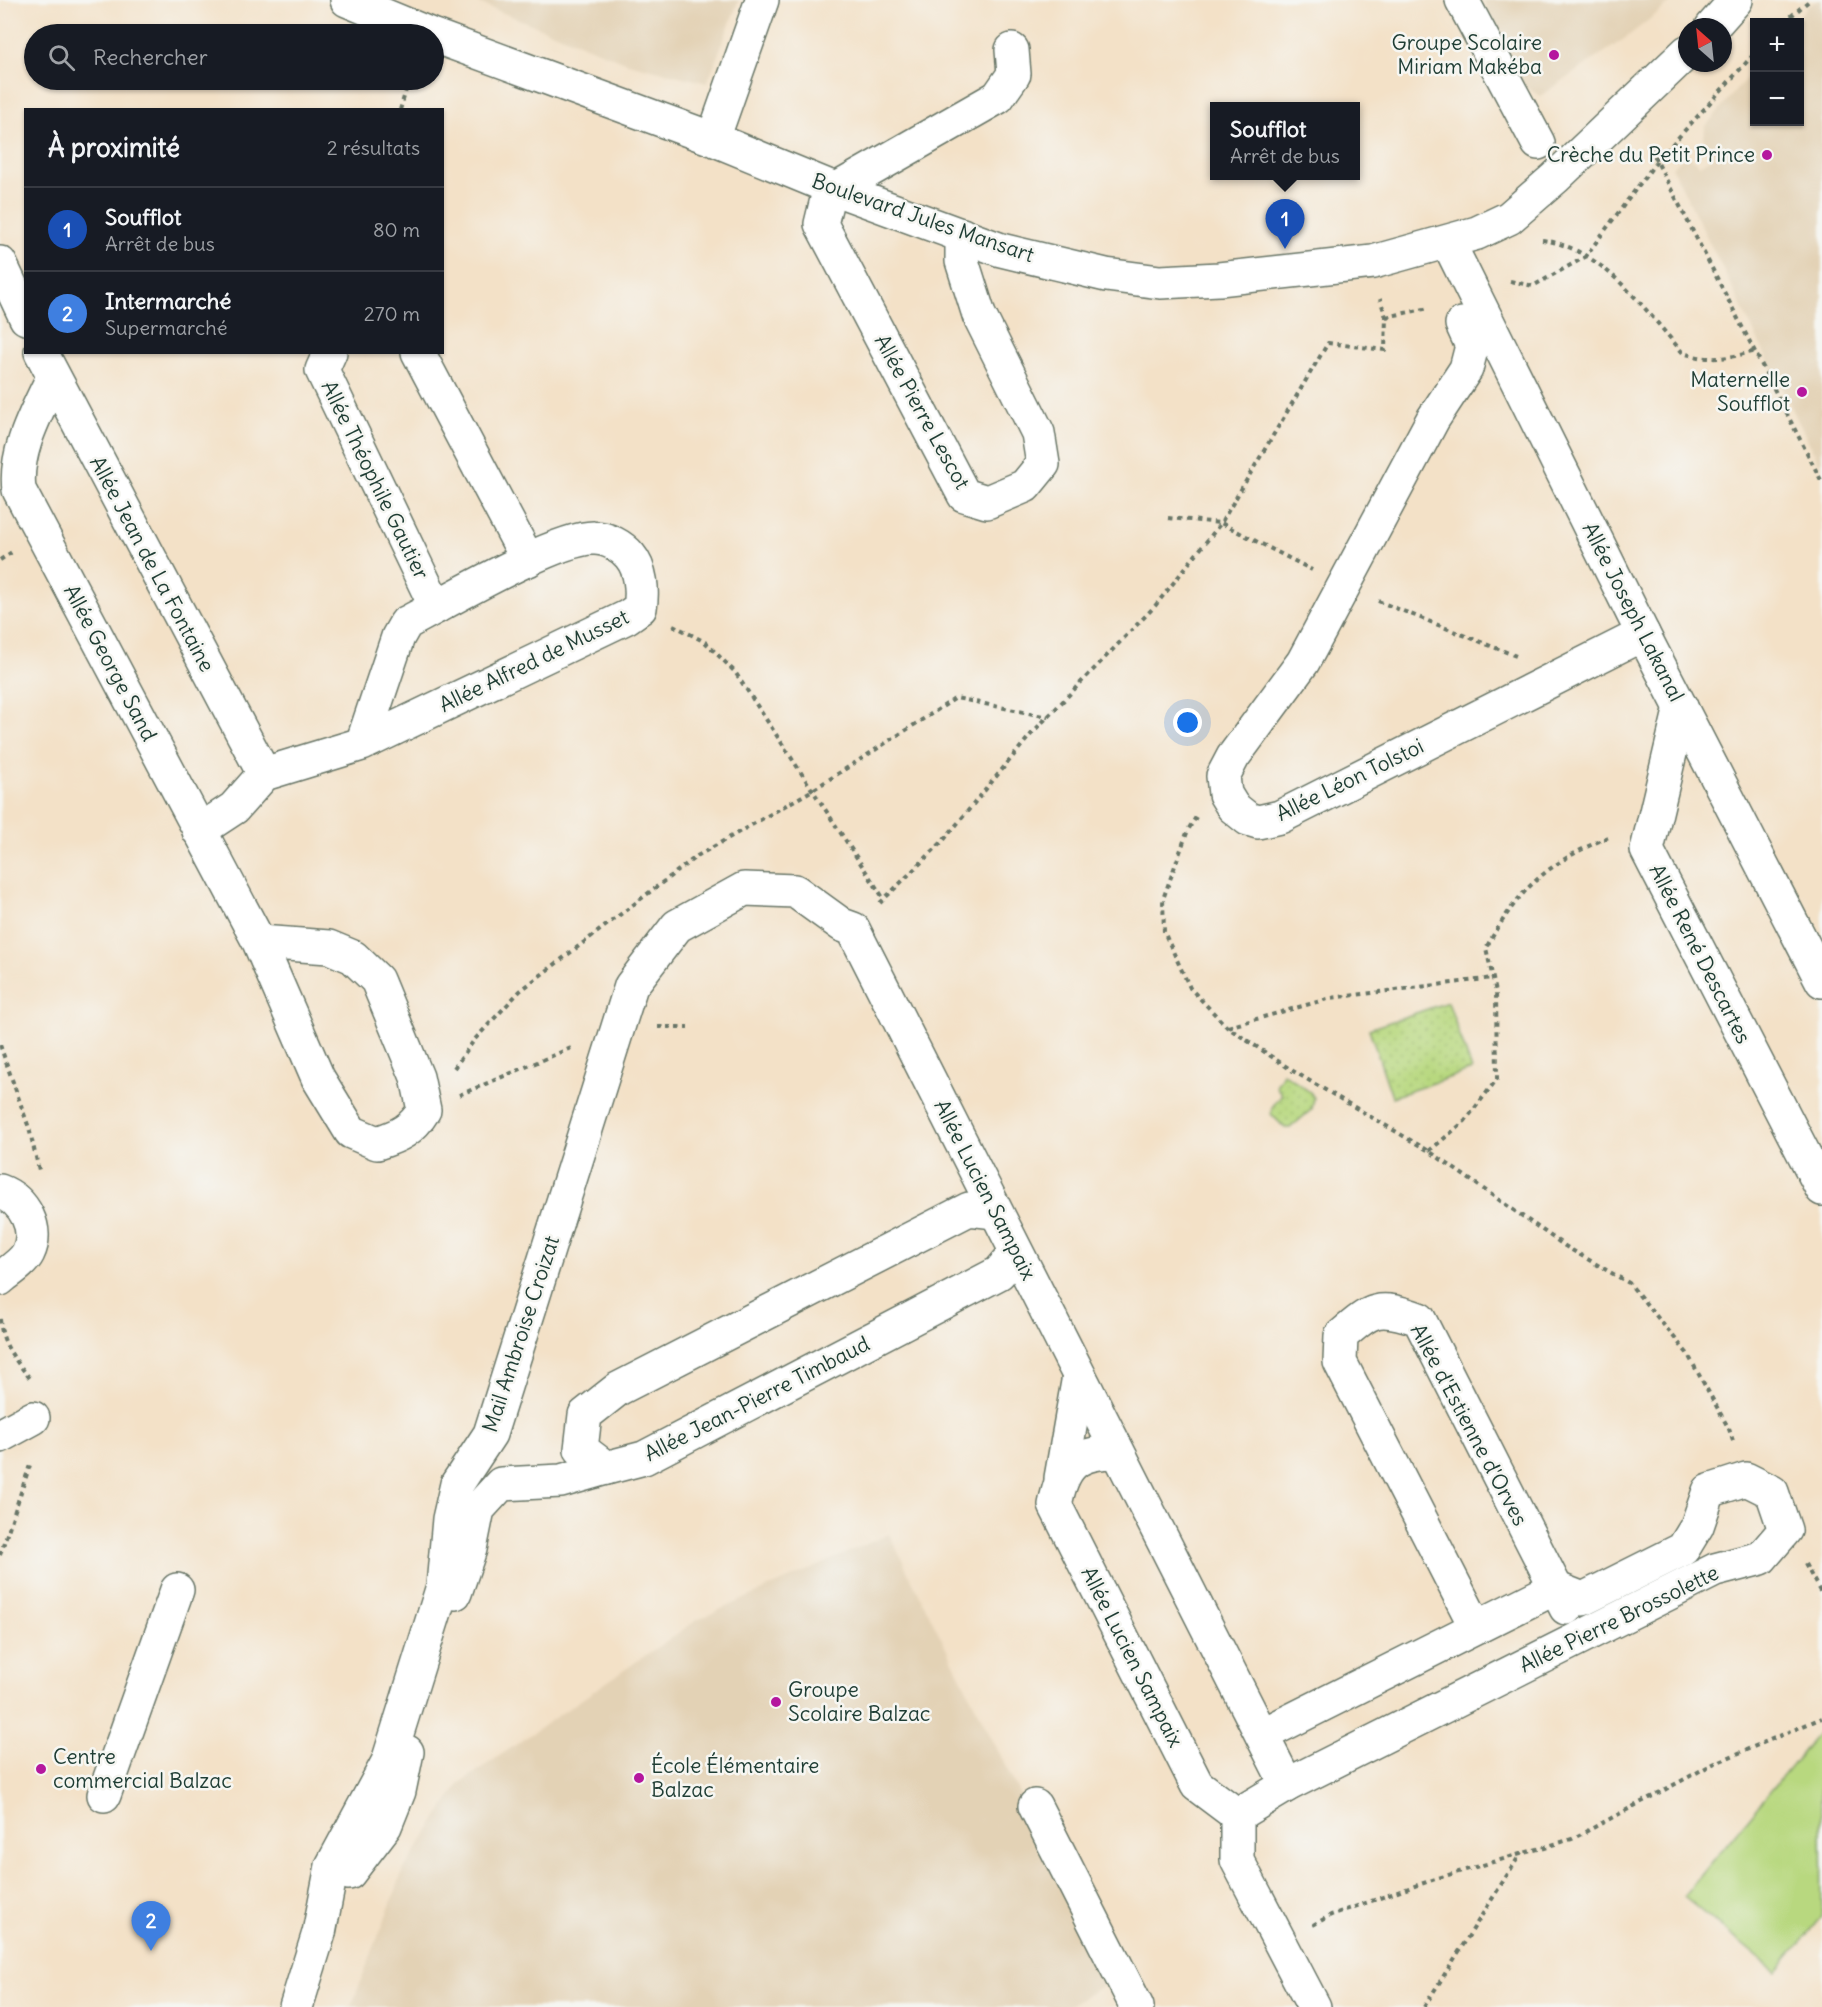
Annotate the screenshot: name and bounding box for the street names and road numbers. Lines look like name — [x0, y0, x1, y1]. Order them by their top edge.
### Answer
street label: Boulevard Jules Mansart — [808, 167, 1038, 268]
street label: Allée Pierre Lescot — [869, 330, 976, 494]
street label: Allée Théophile Gautier — [316, 376, 435, 584]
street label: Allée Jean de La Fontaine — [84, 451, 221, 676]
street label: Allée Joseph Lakanal — [1577, 518, 1690, 706]
street label: Allée George Sand — [58, 580, 163, 746]
street label: Allée Alfred de Musset — [435, 603, 633, 718]
street label: Allée Léon Tolstoi — [1272, 732, 1428, 827]
street label: Allée René Descartes — [1644, 860, 1757, 1048]
street label: Allée Lucien Sampaix — [928, 1095, 1043, 1284]
street label: Mail Ambroise Croizat — [476, 1232, 565, 1436]
street label: Allée d'Estienne d'Orves — [1405, 1319, 1534, 1530]
street label: Allée Jean-Pierre Timbaud — [640, 1330, 874, 1467]
street label: Allée Pierre Brossolette — [1515, 1559, 1723, 1678]
street label: Allée Lucien Sampaix — [1075, 1562, 1190, 1751]

